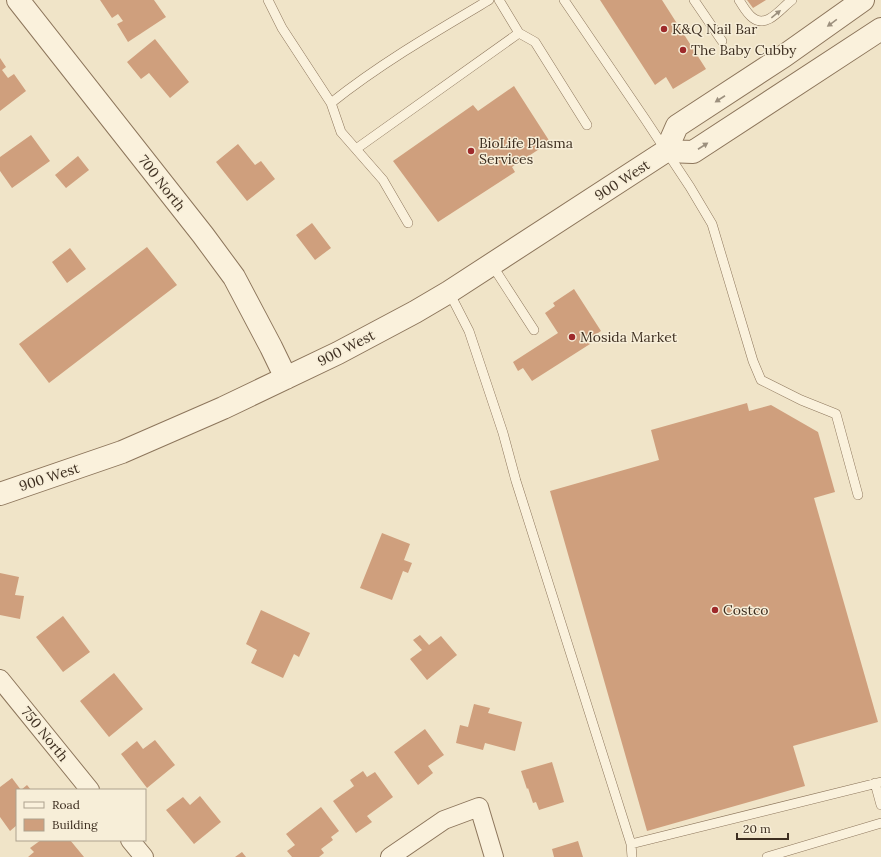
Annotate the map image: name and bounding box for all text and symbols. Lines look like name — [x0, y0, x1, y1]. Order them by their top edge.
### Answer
one-way arrow — [771, 9, 782, 18]
one-way arrow — [826, 19, 837, 27]
place label: K&Q Nail Bar — [672, 20, 757, 38]
marker: K&Q Nail Bar — [659, 24, 669, 34]
place label: The Baby Cubby — [691, 41, 797, 59]
marker: The Baby Cubby — [678, 45, 688, 55]
one-way arrow — [714, 95, 726, 102]
place label: BioLife Plasma Services — [479, 134, 573, 168]
one-way arrow — [698, 142, 708, 150]
marker: BioLife Plasma Services — [466, 146, 476, 156]
street label: 700 North — [135, 151, 189, 215]
street label: 900 West — [591, 155, 653, 204]
street label: 900 West — [314, 326, 378, 370]
place label: Mosida Market — [580, 328, 678, 346]
marker: Mosida Market — [567, 332, 577, 342]
street label: 900 West — [17, 459, 82, 495]
place label: Costco — [723, 601, 768, 619]
marker: Costco — [710, 605, 720, 615]
street label: 750 North — [18, 703, 72, 765]
legend — [16, 789, 146, 841]
text: Road — [52, 797, 80, 812]
scale bar — [737, 815, 788, 841]
text: Building — [52, 817, 98, 832]
text: 20 m — [743, 821, 771, 836]

